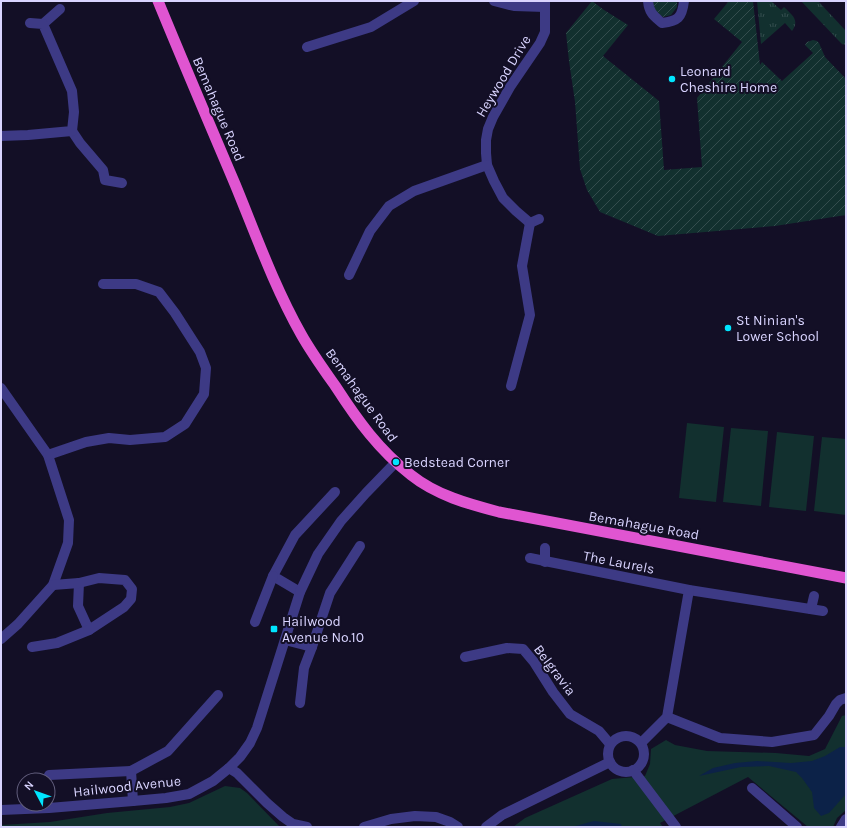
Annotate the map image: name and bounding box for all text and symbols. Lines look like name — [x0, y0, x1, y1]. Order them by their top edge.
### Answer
street label: Heywood Drive — [472, 32, 535, 120]
street label: Bemahague Road — [189, 54, 248, 164]
place label: Leonard Cheshire Home — [680, 63, 777, 96]
marker: Leonard Cheshire Home — [667, 74, 677, 84]
place label: St Ninian's Lower School — [736, 312, 819, 345]
marker: St Ninian's Lower School — [723, 323, 733, 333]
street label: Bemahague Road — [322, 345, 401, 446]
place label: Bedstead Corner — [404, 454, 510, 471]
marker: Bedstead Corner — [391, 457, 401, 467]
street label: Bemahague Road — [587, 507, 701, 544]
street label: The Laurels — [582, 547, 656, 578]
place label: Hailwood Avenue No.10 — [282, 613, 364, 646]
marker: Hailwood Avenue No.10 — [269, 624, 279, 634]
street label: Belgravia — [530, 641, 579, 699]
north arrow — [16, 772, 56, 812]
street label: Hailwood Avenue — [72, 772, 182, 801]
text: N — [21, 779, 36, 793]

